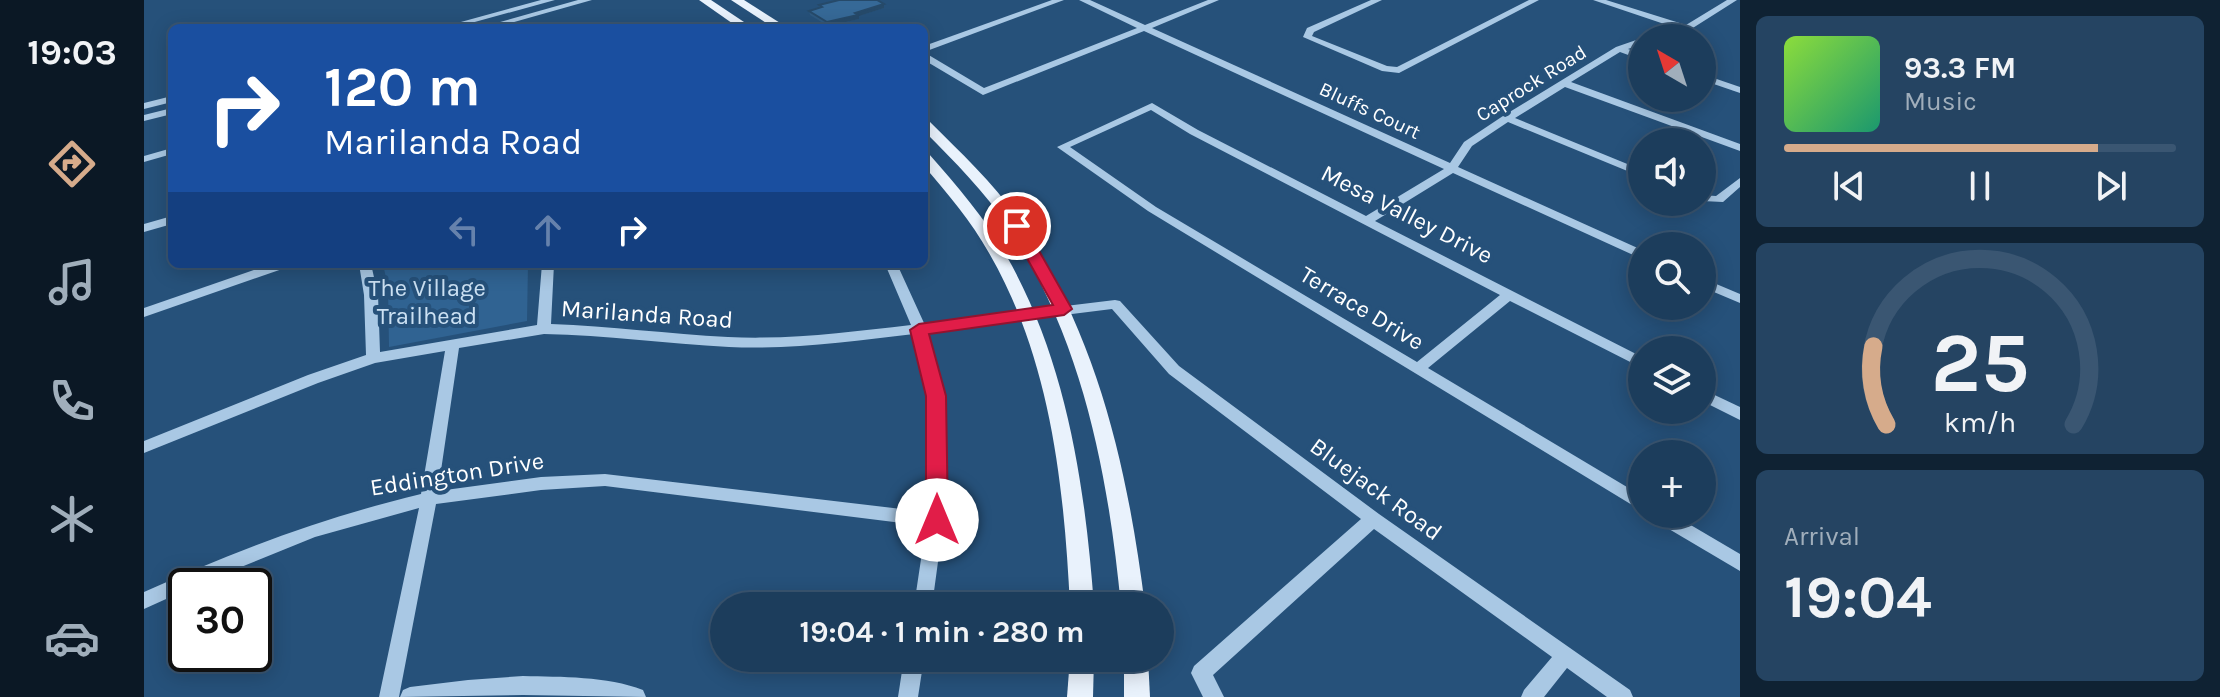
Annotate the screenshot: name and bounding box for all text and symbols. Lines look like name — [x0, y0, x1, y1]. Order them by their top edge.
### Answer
north arrow — [1628, 24, 1716, 112]
map controls — [1628, 24, 1716, 528]
text: 19:03 — [27, 31, 117, 73]
street label: Caprock Road — [1472, 40, 1591, 126]
text: 93.3 FM — [1904, 50, 2016, 86]
text: 120 m — [324, 54, 481, 119]
icon: right — [192, 56, 296, 160]
street label: Bluffs Court — [1316, 77, 1424, 144]
text: Music — [1904, 86, 1977, 117]
text: Marilanda Road — [324, 121, 582, 163]
button: sound — [1628, 128, 1716, 216]
icon: directions — [44, 136, 100, 192]
street label: Mesa Valley Drive — [1317, 159, 1497, 269]
icon: previous — [1827, 164, 1871, 208]
icon: pause — [1958, 164, 2002, 208]
icon: next — [2089, 164, 2133, 208]
pin — [983, 192, 1051, 260]
icon: arrive — [995, 204, 1039, 248]
icon: left — [442, 208, 486, 252]
icon: ahead — [526, 208, 570, 252]
icon: right — [610, 208, 654, 252]
button: search — [1628, 232, 1716, 320]
icon: music — [44, 254, 100, 310]
street label: Terrace Drive — [1295, 260, 1429, 356]
park label: The Village Trailhead — [368, 274, 486, 330]
street label: Marilanda Road — [560, 294, 734, 334]
text: 25 — [1931, 314, 2029, 411]
button: layers — [1628, 336, 1716, 424]
icon: phone — [44, 373, 100, 429]
text: km/h — [1944, 406, 2016, 439]
street label: Bluejack Road — [1305, 432, 1447, 546]
button: + — [1628, 440, 1716, 528]
street label: Eddington Drive — [368, 446, 546, 502]
position arrow — [895, 478, 979, 562]
icon: climate — [44, 491, 100, 547]
text: Arrival — [1784, 521, 1860, 552]
text: 19:04 — [1784, 562, 1932, 632]
speed limit sign: 30 — [168, 568, 272, 672]
icon: car — [44, 610, 100, 666]
text: 19:04 · 1 min · 280 m — [799, 614, 1085, 650]

